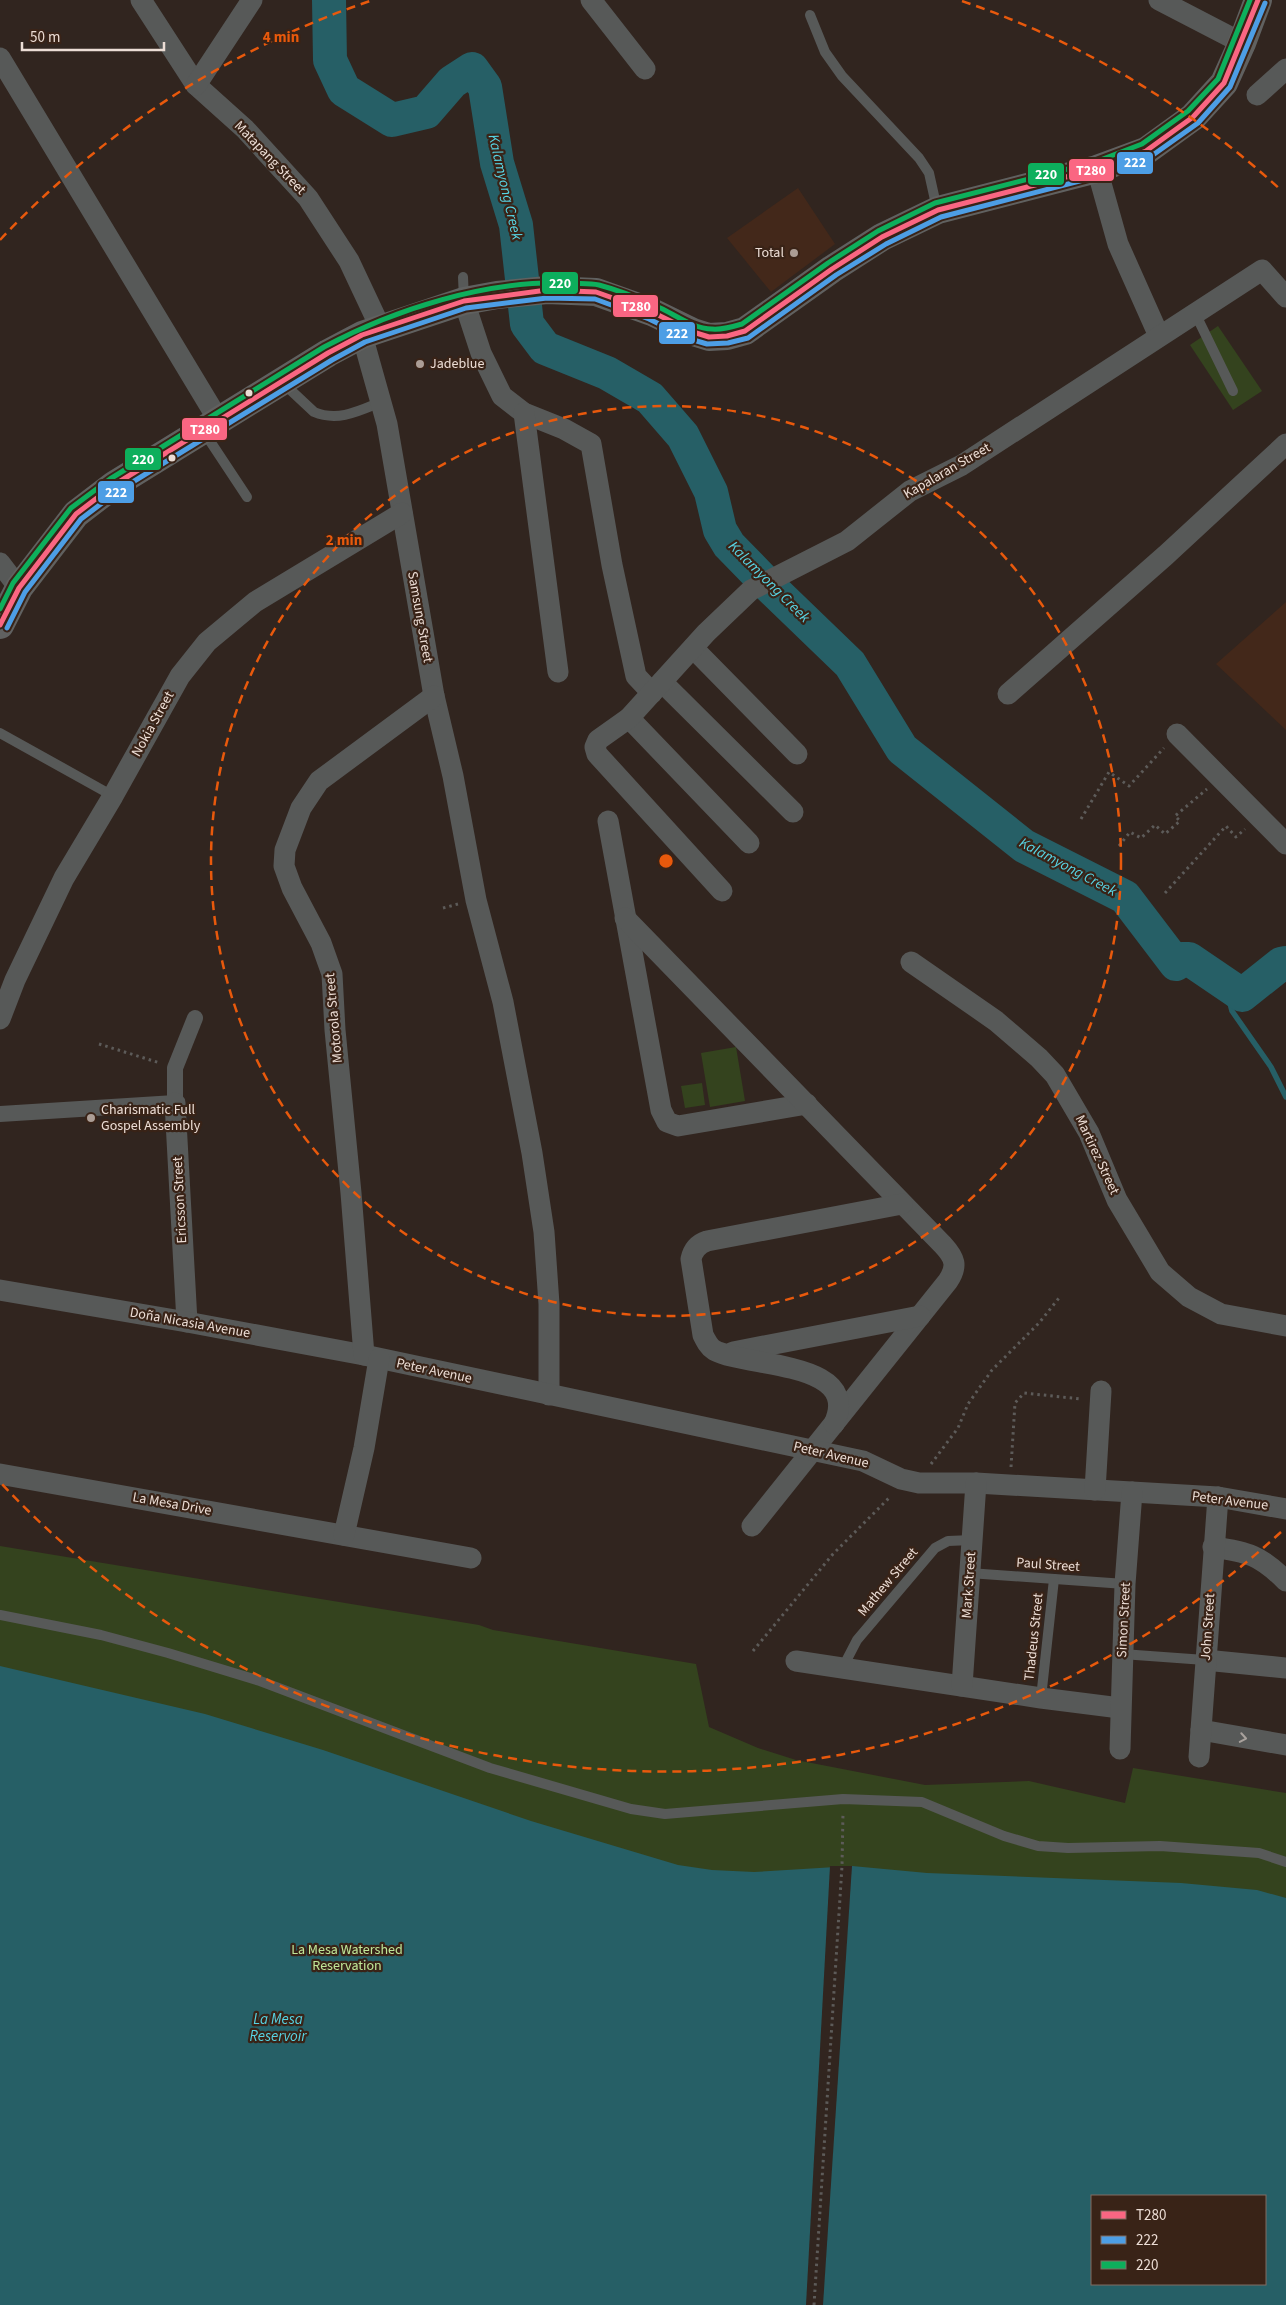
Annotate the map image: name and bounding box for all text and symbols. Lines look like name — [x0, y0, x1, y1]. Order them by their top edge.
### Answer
scale bar — [22, 20, 165, 52]
text: 50 m — [30, 27, 60, 48]
text: 4 min — [263, 27, 299, 48]
street label: Matapang Street — [230, 117, 311, 200]
water label: Kalamyong Creek — [483, 132, 528, 243]
line badge: 222 — [1116, 151, 1154, 175]
text: 222 — [1124, 153, 1146, 173]
line badge: T280 — [1068, 158, 1115, 182]
text: T280 — [1076, 161, 1106, 181]
line badge: 220 — [1027, 162, 1065, 186]
text: 220 — [1035, 165, 1057, 185]
place label: Total — [755, 243, 784, 263]
marker: Total — [788, 247, 800, 259]
line badge: 220 — [541, 271, 579, 295]
text: 220 — [549, 274, 571, 294]
line badge: T280 — [612, 294, 659, 318]
text: T280 — [621, 297, 651, 317]
line badge: 222 — [658, 321, 696, 345]
text: 222 — [666, 324, 688, 344]
place label: Jadeblue — [430, 354, 484, 374]
marker: Jadeblue — [414, 358, 426, 370]
unlabelled marker — [244, 388, 254, 398]
line badge: T280 — [181, 417, 228, 441]
text: T280 — [190, 420, 220, 440]
street label: Kapalaran Street — [900, 438, 994, 504]
line badge: 220 — [124, 447, 162, 471]
text: 220 — [132, 450, 154, 470]
unlabelled marker — [167, 453, 177, 463]
line badge: 222 — [97, 480, 135, 504]
text: 222 — [105, 483, 127, 503]
text: 2 min — [326, 530, 362, 551]
water label: Kalamyong Creek — [723, 536, 815, 628]
street label: Samsung Street — [402, 570, 438, 664]
street label: Nokia Street — [127, 687, 179, 760]
water label: Kalamyong Creek — [1015, 832, 1121, 902]
centre of rings — [657, 852, 675, 870]
street label: Motorola Street — [320, 972, 348, 1064]
place label: Charismatic Full Gospel Assembly — [101, 1100, 201, 1136]
marker: Charismatic Full Gospel Assembly — [85, 1112, 97, 1124]
street label: Martirez Street — [1070, 1112, 1124, 1198]
street label: Ericsson Street — [168, 1156, 192, 1244]
street label: Doña Nicasia Avenue — [128, 1303, 252, 1343]
street label: Peter Avenue — [394, 1353, 474, 1389]
street label: Peter Avenue — [791, 1437, 871, 1473]
street label: Peter Avenue — [1191, 1486, 1269, 1516]
street label: La Mesa Drive — [131, 1487, 213, 1521]
street label: Mathew Street — [853, 1543, 923, 1621]
street label: Mark Street — [957, 1551, 981, 1619]
street label: Paul Street — [1016, 1553, 1081, 1577]
street label: Simon Street — [1112, 1581, 1136, 1658]
street label: Thadeus Street — [1019, 1592, 1049, 1682]
street label: John Street — [1196, 1592, 1220, 1661]
one-way arrow — [1239, 1732, 1248, 1742]
park label: La Mesa Watershed Reservation — [291, 1940, 403, 1976]
water label: La Mesa Reservoir — [250, 2009, 307, 2047]
legend — [1091, 2195, 1266, 2285]
text: T280 — [1136, 2205, 1166, 2226]
text: 222 — [1136, 2230, 1158, 2251]
text: 220 — [1136, 2255, 1158, 2276]

